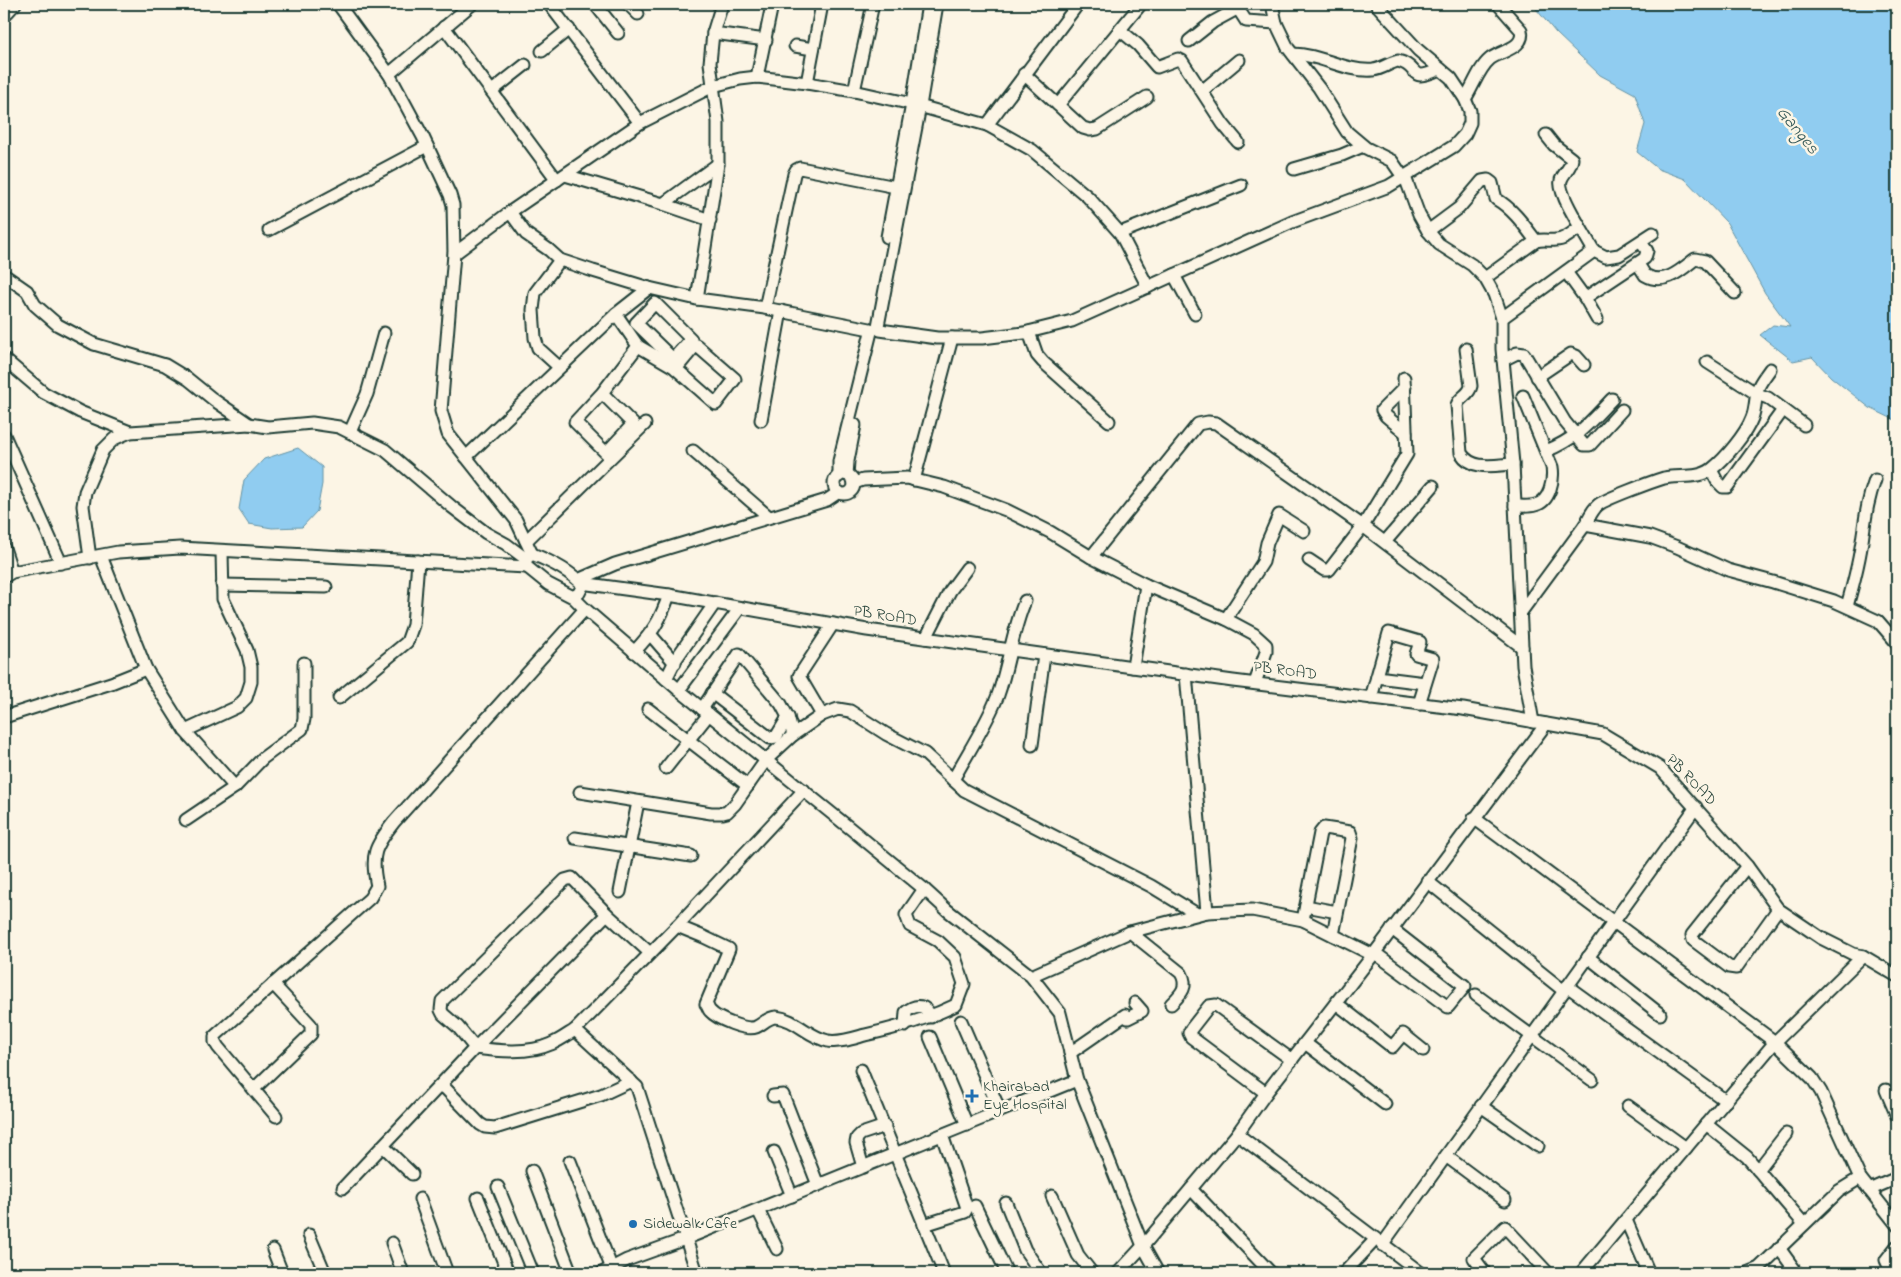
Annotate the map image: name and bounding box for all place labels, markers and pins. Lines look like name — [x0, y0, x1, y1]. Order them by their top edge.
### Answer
place label: Khairabad Eye Hospital — [983, 1075, 1067, 1117]
marker: Khairabad Eye Hospital — [965, 1089, 979, 1103]
place label: Sidewalk Cafe — [643, 1212, 738, 1236]
marker: Sidewalk Cafe — [627, 1218, 639, 1230]

